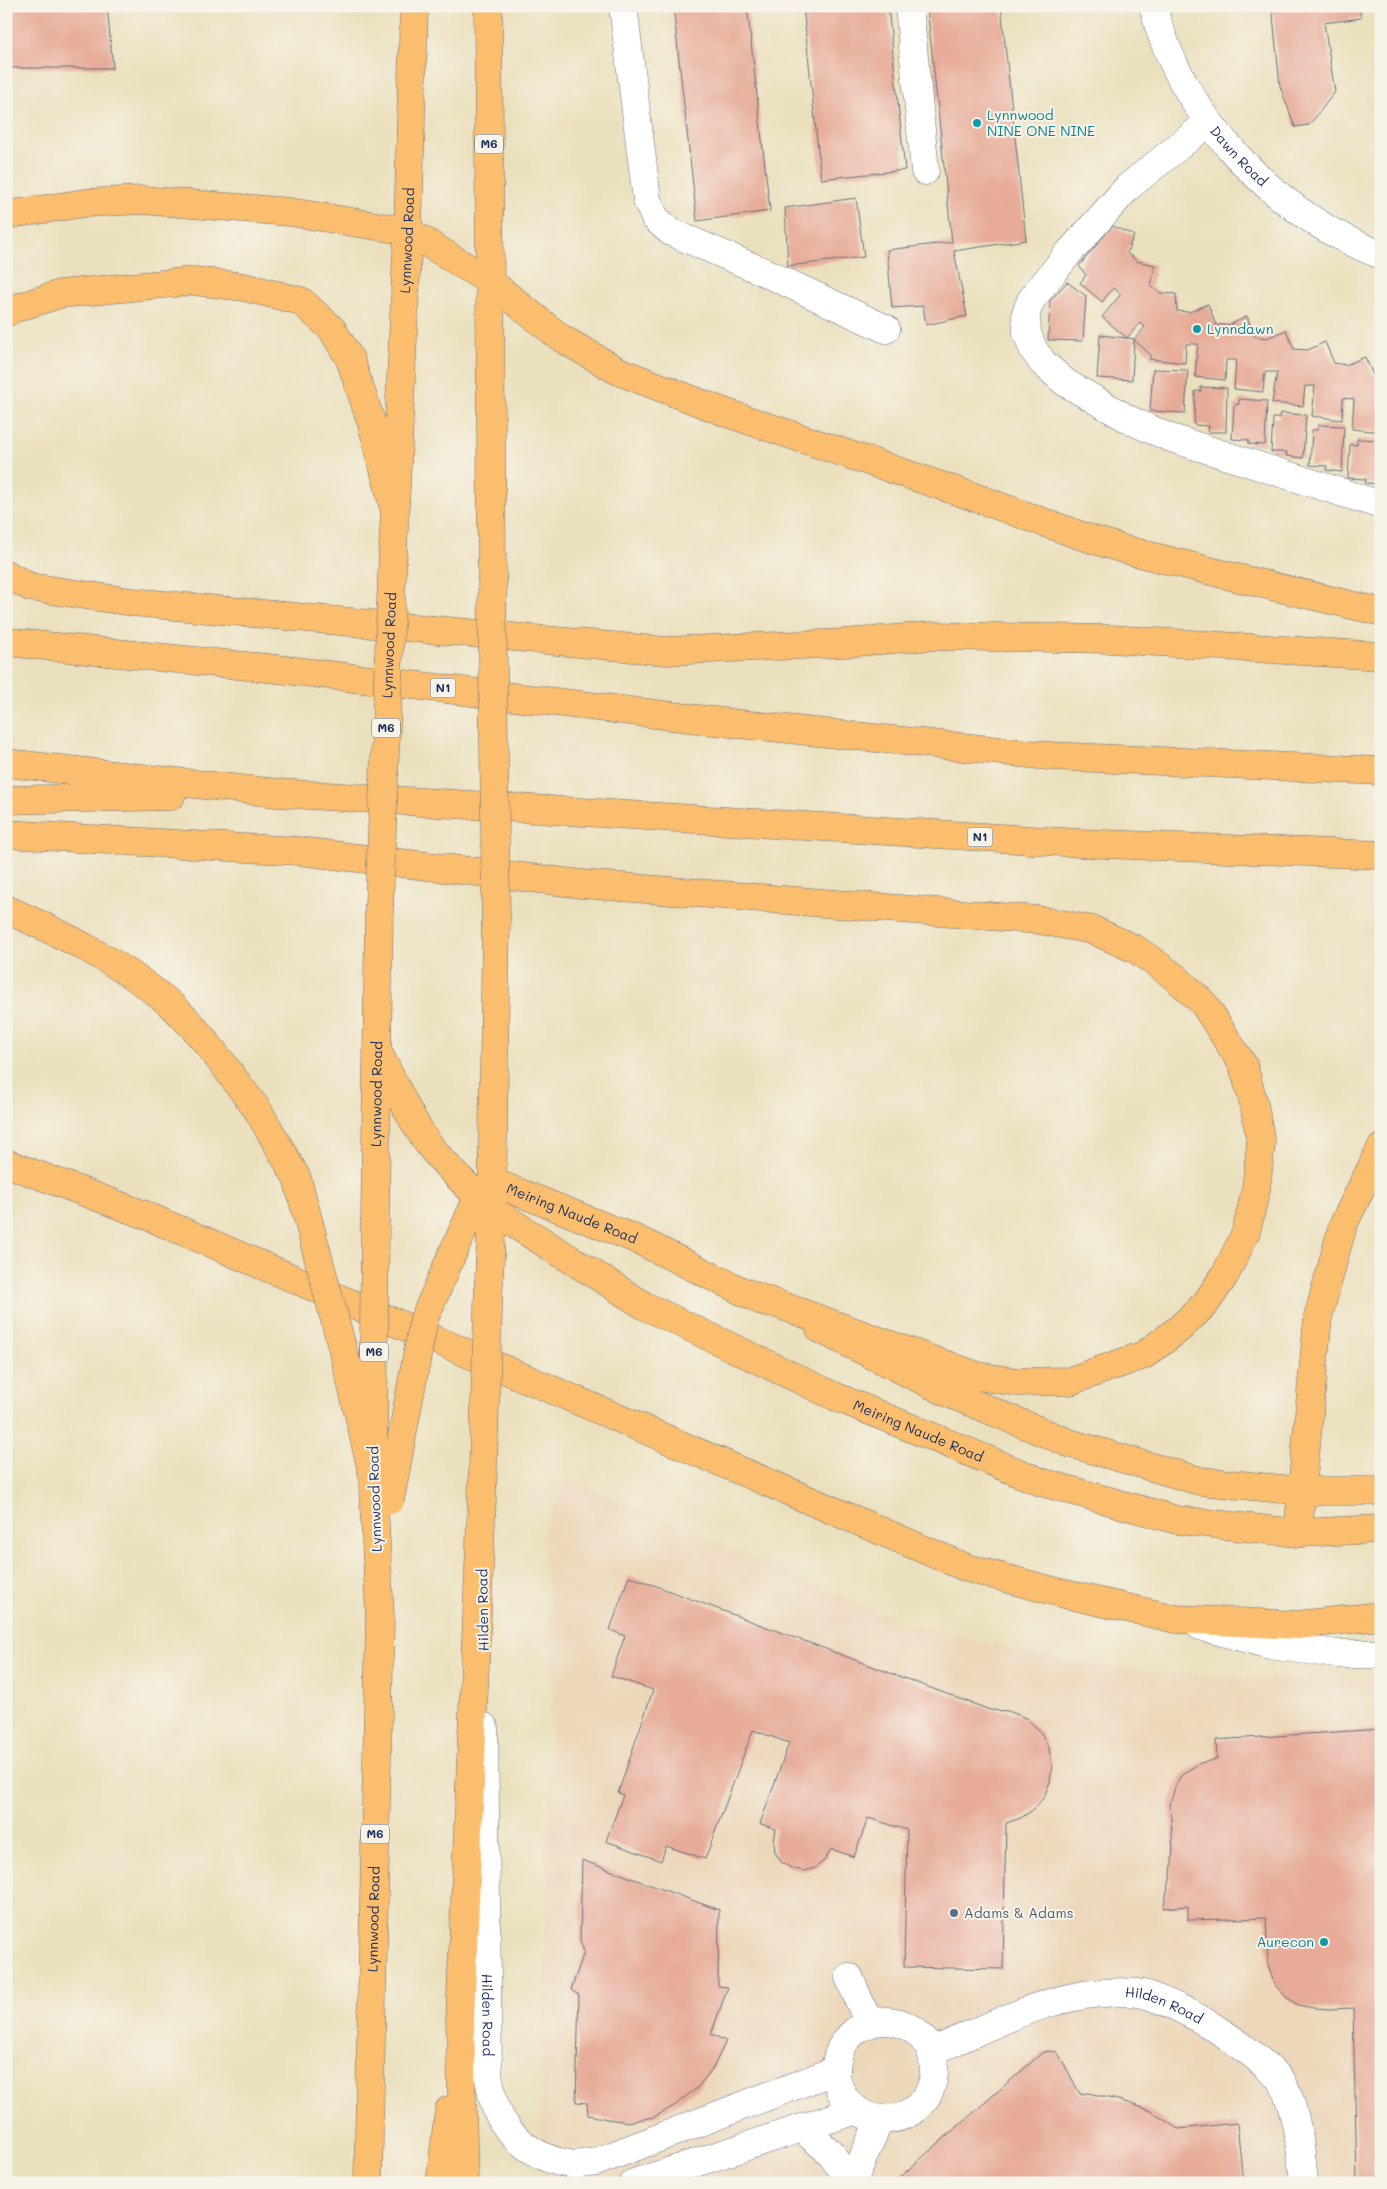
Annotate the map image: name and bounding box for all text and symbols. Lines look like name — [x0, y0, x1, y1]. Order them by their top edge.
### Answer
place label: Lynnwood NINE ONE NINE — [987, 105, 1095, 140]
marker: Lynnwood NINE ONE NINE — [971, 117, 983, 129]
street label: Dawn Road — [1206, 122, 1272, 190]
road number: M6 — [475, 134, 503, 154]
street label: Lynnwood Road — [395, 187, 418, 294]
place label: Lynndawn — [1207, 319, 1273, 338]
marker: Lynndawn — [1191, 323, 1203, 335]
street label: Lynnwood Road — [377, 592, 400, 699]
road number: N1 — [430, 678, 456, 698]
road number: M6 — [372, 718, 400, 738]
road number: N1 — [968, 828, 992, 846]
street label: Lynnwood Road — [366, 1041, 386, 1147]
street label: Meiring Naude Road — [504, 1178, 641, 1248]
road number: M6 — [360, 1342, 388, 1361]
street label: Meiring Naude Road — [850, 1395, 987, 1466]
street label: Lynnwood Road — [363, 1446, 386, 1552]
street label: Hilden Road — [472, 1569, 493, 1651]
road number: M6 — [361, 1825, 389, 1844]
street label: Lynnwood Road — [362, 1866, 384, 1972]
place label: Adams & Adams — [964, 1903, 1074, 1922]
marker: Adams & Adams — [948, 1907, 960, 1919]
place label: Aurecon — [1257, 1932, 1314, 1951]
marker: Aurecon — [1318, 1936, 1330, 1948]
street label: Hilden Road — [478, 1974, 498, 2056]
street label: Hilden Road — [1124, 1982, 1207, 2028]

